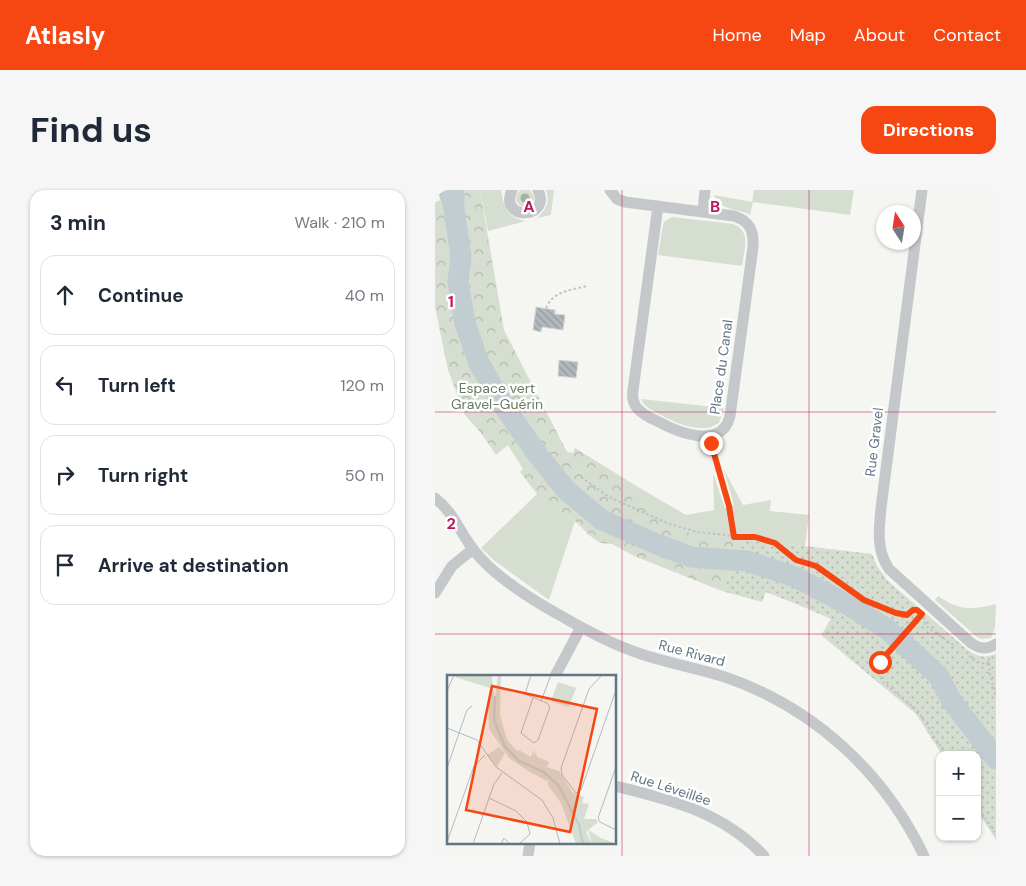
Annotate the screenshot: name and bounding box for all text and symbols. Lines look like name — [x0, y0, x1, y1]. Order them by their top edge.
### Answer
text: Atlasly — [25, 20, 105, 51]
text: Home — [712, 23, 762, 47]
text: Map — [790, 23, 826, 47]
text: About — [854, 23, 905, 47]
text: Contact — [933, 23, 1001, 47]
button: Directions — [861, 106, 996, 154]
text: Find us — [30, 107, 152, 153]
text: A — [523, 196, 535, 217]
text: B — [710, 196, 720, 217]
north arrow — [876, 205, 921, 250]
text: 3 min — [50, 209, 106, 237]
text: Walk · 210 m — [295, 212, 385, 233]
icon: ahead — [51, 281, 79, 309]
text: Continue — [98, 283, 184, 308]
text: 40 m — [345, 285, 384, 306]
text: 1 — [448, 291, 454, 312]
street label: Place du Canal — [705, 318, 737, 416]
icon: left — [51, 371, 79, 399]
text: Turn left — [98, 373, 176, 398]
text: 120 m — [340, 375, 384, 396]
park label: Espace vert Gravel-Guérin — [451, 379, 543, 413]
street label: Rue Gravel — [861, 407, 887, 477]
route end — [700, 432, 723, 455]
icon: right — [51, 461, 79, 489]
text: Turn right — [98, 463, 188, 488]
text: 50 m — [345, 465, 384, 486]
text: 2 — [446, 513, 456, 534]
icon: arrive — [51, 551, 79, 579]
text: Arrive at destination — [98, 553, 289, 578]
street label: Rue Rivard — [657, 636, 727, 670]
route start — [869, 651, 892, 674]
inset map — [447, 675, 616, 844]
map controls — [936, 751, 981, 841]
button: + — [936, 751, 981, 796]
street label: Rue Léveillée — [629, 767, 713, 809]
button: − — [936, 796, 981, 841]

